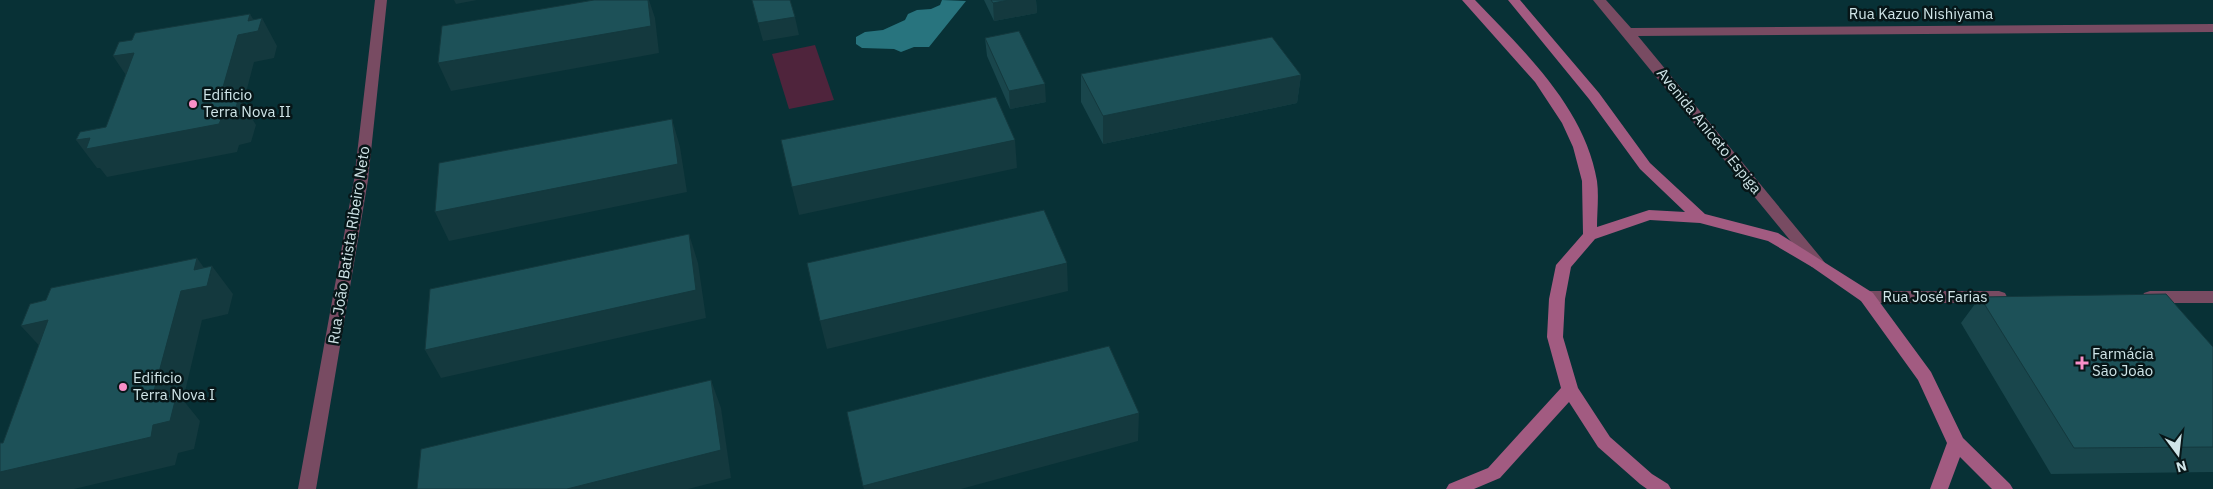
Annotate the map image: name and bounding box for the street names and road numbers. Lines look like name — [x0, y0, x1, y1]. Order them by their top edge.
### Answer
street label: Rua Kazuo Nishiyama — [1849, 4, 1993, 23]
street label: Avenida Aniceto Espiga — [1653, 64, 1766, 197]
street label: Rua João Batista Ribeiro Neto — [323, 144, 374, 345]
street label: Rua José Farias — [1882, 287, 1988, 306]

